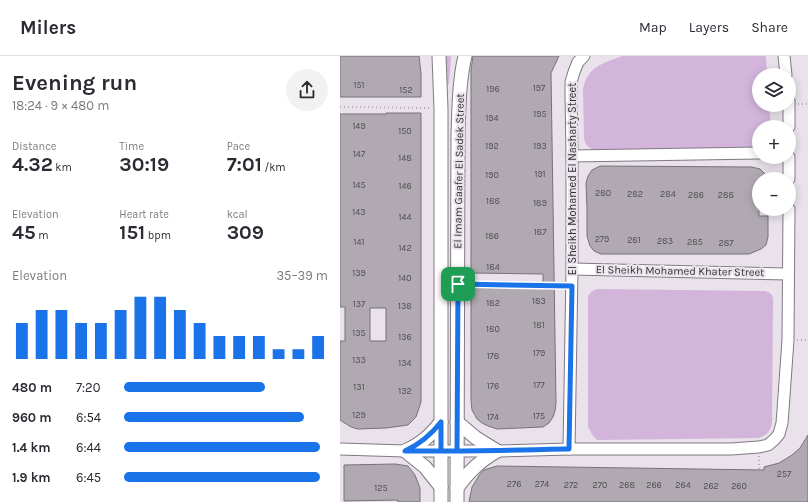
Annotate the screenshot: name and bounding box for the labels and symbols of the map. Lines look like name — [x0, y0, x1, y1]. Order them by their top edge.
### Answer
house number: 151 — [353, 80, 365, 90]
house number: 197 — [533, 83, 546, 93]
street label: El Sheikh Mohamed El Nasharty Street — [566, 83, 579, 275]
house number: 196 — [486, 84, 500, 94]
house number: 152 — [399, 85, 413, 95]
street label: El Imam Gaafer El Sadek Street — [451, 93, 467, 249]
house number: 195 — [533, 109, 547, 119]
house number: 194 — [485, 113, 499, 123]
house number: 149 — [352, 121, 366, 131]
house number: 150 — [398, 126, 412, 136]
house number: 192 — [485, 141, 499, 151]
house number: 193 — [533, 141, 547, 151]
house number: 147 — [353, 149, 366, 159]
house number: 148 — [398, 153, 412, 163]
house number: 191 — [534, 169, 546, 179]
house number: 190 — [485, 170, 499, 180]
house number: 145 — [352, 180, 366, 190]
house number: 146 — [398, 181, 412, 191]
house number: 280 — [595, 188, 611, 198]
house number: 282 — [627, 189, 643, 199]
house number: 284 — [660, 189, 676, 199]
house number: 286 — [688, 190, 704, 200]
house number: 288 — [718, 190, 735, 200]
house number: 188 — [486, 196, 500, 206]
house number: 189 — [533, 198, 547, 208]
house number: 143 — [352, 207, 366, 217]
house number: 144 — [398, 212, 412, 222]
house number: 187 — [534, 227, 547, 237]
house number: 186 — [485, 231, 499, 241]
house number: 279 — [595, 234, 609, 244]
house number: 281 — [627, 235, 641, 245]
house number: 283 — [657, 236, 673, 246]
house number: 141 — [354, 237, 365, 247]
house number: 285 — [687, 237, 703, 247]
house number: 287 — [719, 238, 734, 248]
house number: 142 — [398, 243, 412, 253]
house number: 184 — [486, 262, 500, 272]
street label: El Sheikh Mohamed Khater Street — [596, 263, 764, 279]
pin — [441, 267, 475, 301]
house number: 139 — [352, 268, 366, 278]
house number: 140 — [398, 273, 412, 283]
house number: 183 — [532, 296, 546, 306]
house number: 182 — [486, 298, 500, 308]
house number: 137 — [353, 299, 366, 309]
house number: 138 — [398, 301, 412, 311]
house number: 181 — [533, 320, 545, 330]
house number: 180 — [486, 324, 500, 334]
house number: 135 — [352, 328, 366, 338]
house number: 136 — [398, 332, 412, 342]
house number: 179 — [533, 348, 545, 358]
house number: 178 — [487, 351, 500, 361]
house number: 133 — [352, 355, 366, 365]
house number: 134 — [398, 358, 412, 368]
house number: 177 — [533, 380, 545, 390]
house number: 176 — [487, 381, 499, 391]
house number: 131 — [353, 382, 365, 392]
house number: 132 — [398, 386, 412, 396]
house number: 129 — [352, 410, 366, 420]
house number: 175 — [533, 411, 545, 421]
house number: 174 — [487, 412, 499, 422]
house number: 257 — [777, 469, 792, 479]
house number: 276 — [507, 479, 521, 489]
house number: 274 — [535, 479, 549, 489]
house number: 272 — [564, 480, 578, 490]
house number: 270 — [593, 480, 607, 490]
house number: 268 — [619, 480, 635, 490]
house number: 266 — [646, 480, 662, 490]
house number: 264 — [675, 480, 691, 490]
house number: 262 — [703, 481, 719, 491]
house number: 260 — [731, 481, 747, 491]
house number: 125 — [374, 483, 388, 493]

